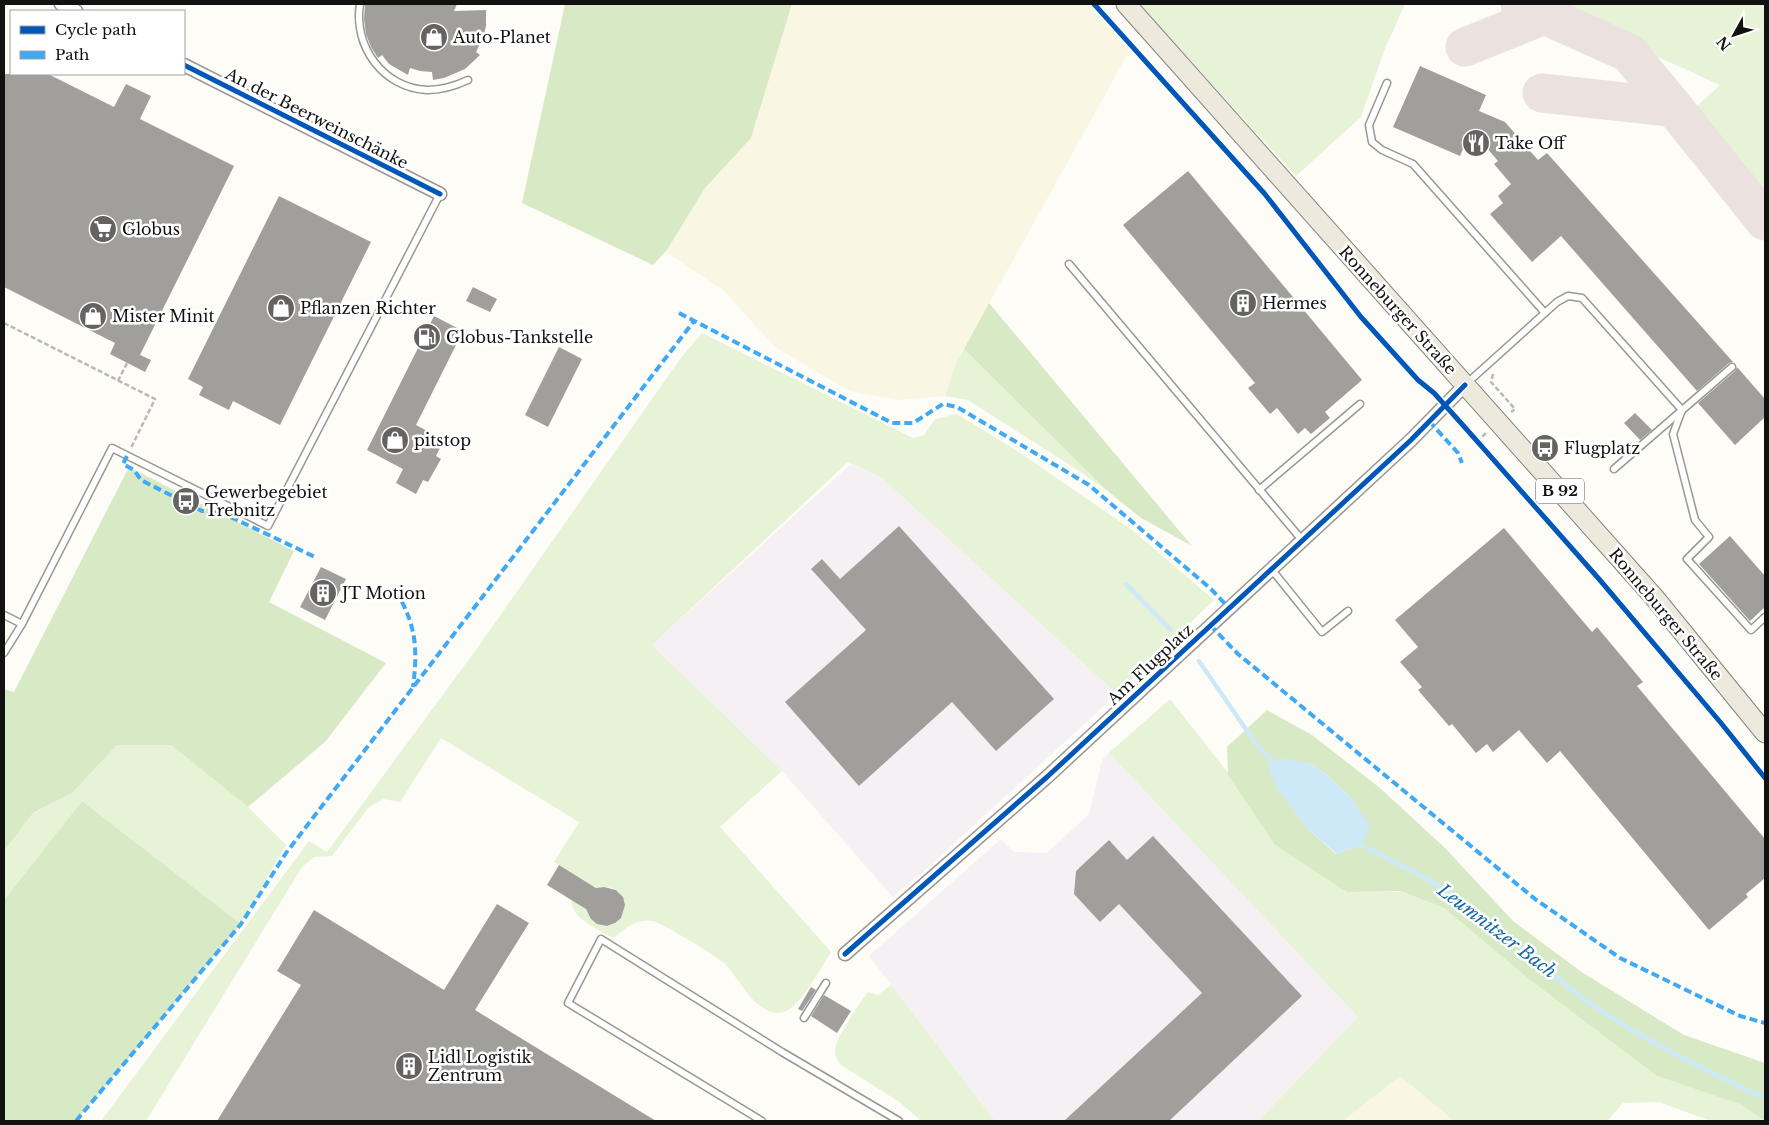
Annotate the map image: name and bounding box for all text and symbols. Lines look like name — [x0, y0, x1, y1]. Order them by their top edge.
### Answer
legend — [10, 10, 185, 75]
north arrow — [1709, 10, 1759, 60]
text: Cycle path — [55, 20, 137, 39]
shop icon: Auto-Planet — [419, 22, 449, 52]
place label: Auto-Planet — [452, 27, 551, 47]
text: N — [1713, 33, 1735, 54]
text: Path — [55, 45, 89, 64]
street label: An der Beerweinschänke — [222, 63, 412, 173]
restaurant icon: Take Off — [1461, 128, 1491, 158]
place label: Take Off — [1495, 133, 1567, 153]
supermarket icon: Globus — [88, 214, 118, 244]
place label: Globus — [122, 219, 180, 239]
street label: Ronneburger Straße — [1335, 242, 1461, 378]
building icon: Hermes — [1228, 288, 1258, 318]
shop icon: Pflanzen Richter — [266, 293, 296, 323]
place label: Hermes — [1262, 293, 1327, 313]
place label: Pflanzen Richter — [300, 298, 436, 318]
shop icon: Mister Minit — [78, 301, 108, 331]
place label: Mister Minit — [112, 306, 215, 326]
fuel station icon: Globus-Tankstelle — [412, 322, 442, 352]
place label: Globus-Tankstelle — [446, 327, 593, 347]
shop icon: pitstop — [380, 425, 410, 455]
place label: pitstop — [414, 430, 471, 450]
bus stop icon: Flugplatz — [1530, 433, 1560, 463]
place label: Flugplatz — [1564, 438, 1640, 458]
road number: B 92 — [1536, 478, 1584, 504]
place label: Gewerbegebiet Trebnitz — [205, 482, 327, 520]
bus stop icon: Gewerbegebiet Trebnitz — [171, 486, 201, 516]
street label: Ronneburger Straße — [1605, 544, 1727, 684]
building icon: JT Motion — [308, 578, 338, 608]
place label: JT Motion — [340, 583, 426, 603]
street label: Am Flugplatz — [1102, 619, 1197, 710]
water label: Leumnitzer Bach — [1432, 879, 1561, 983]
place label: Lidl Logistik Zentrum — [428, 1047, 532, 1085]
building icon: Lidl Logistik Zentrum — [394, 1051, 424, 1081]

